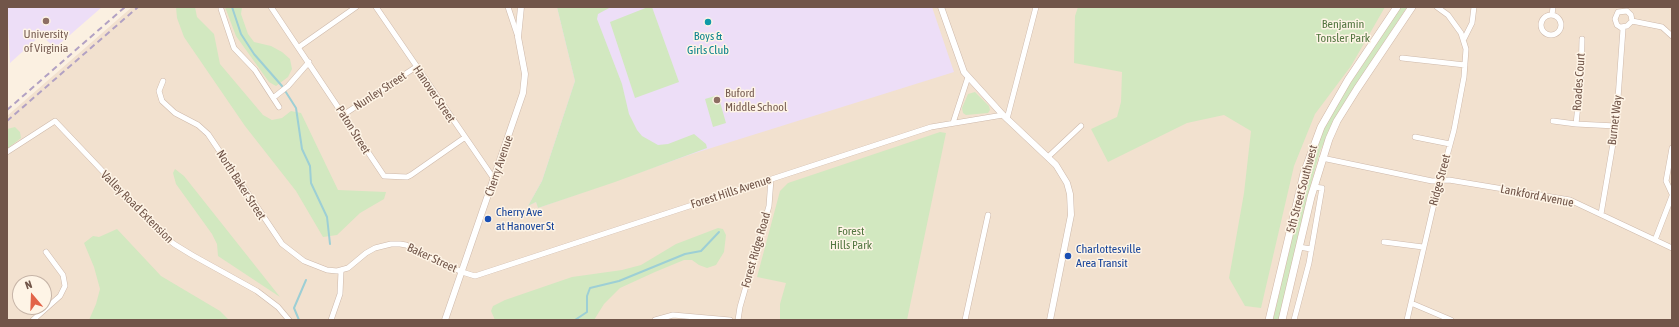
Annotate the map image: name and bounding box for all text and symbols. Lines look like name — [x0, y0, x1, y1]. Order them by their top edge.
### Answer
marker: University of Virginia — [41, 16, 51, 26]
marker: Boys & Girls Club — [703, 17, 713, 27]
park label: Benjamin Tonsler Park — [1316, 17, 1370, 45]
place label: University of Virginia — [24, 27, 68, 55]
place label: Boys & Girls Club — [687, 29, 729, 57]
street label: Roades Court — [1570, 53, 1588, 111]
street label: Hanover Street — [410, 63, 458, 125]
street label: Nunley Street — [351, 69, 409, 113]
place label: Buford Middle School — [725, 86, 787, 114]
street label: Burnet Way — [1605, 94, 1625, 146]
marker: Buford Middle School — [712, 95, 722, 105]
street label: Paton Street — [333, 103, 373, 157]
street label: Cherry Avenue — [482, 134, 516, 198]
street label: 5th Street Southwest — [1283, 143, 1321, 235]
street label: North Baker Street — [213, 147, 269, 223]
street label: Ridge Street — [1426, 153, 1454, 207]
street label: Valley Road Extension — [98, 168, 176, 246]
street label: Forest Hills Avenue — [689, 172, 773, 212]
street label: Lankford Avenue — [1499, 182, 1575, 210]
place label: Cherry Ave at Hanover St — [496, 205, 555, 233]
street label: Forest Ridge Road — [738, 211, 774, 289]
marker: Cherry Ave at Hanover St — [483, 214, 493, 224]
park label: Forest Hills Park — [830, 224, 872, 252]
street label: Baker Street — [405, 240, 459, 276]
place label: Charlottesville Area Transit — [1076, 242, 1141, 270]
marker: Charlottesville Area Transit — [1063, 251, 1073, 261]
north arrow — [12, 275, 52, 315]
text: N — [23, 278, 33, 291]

